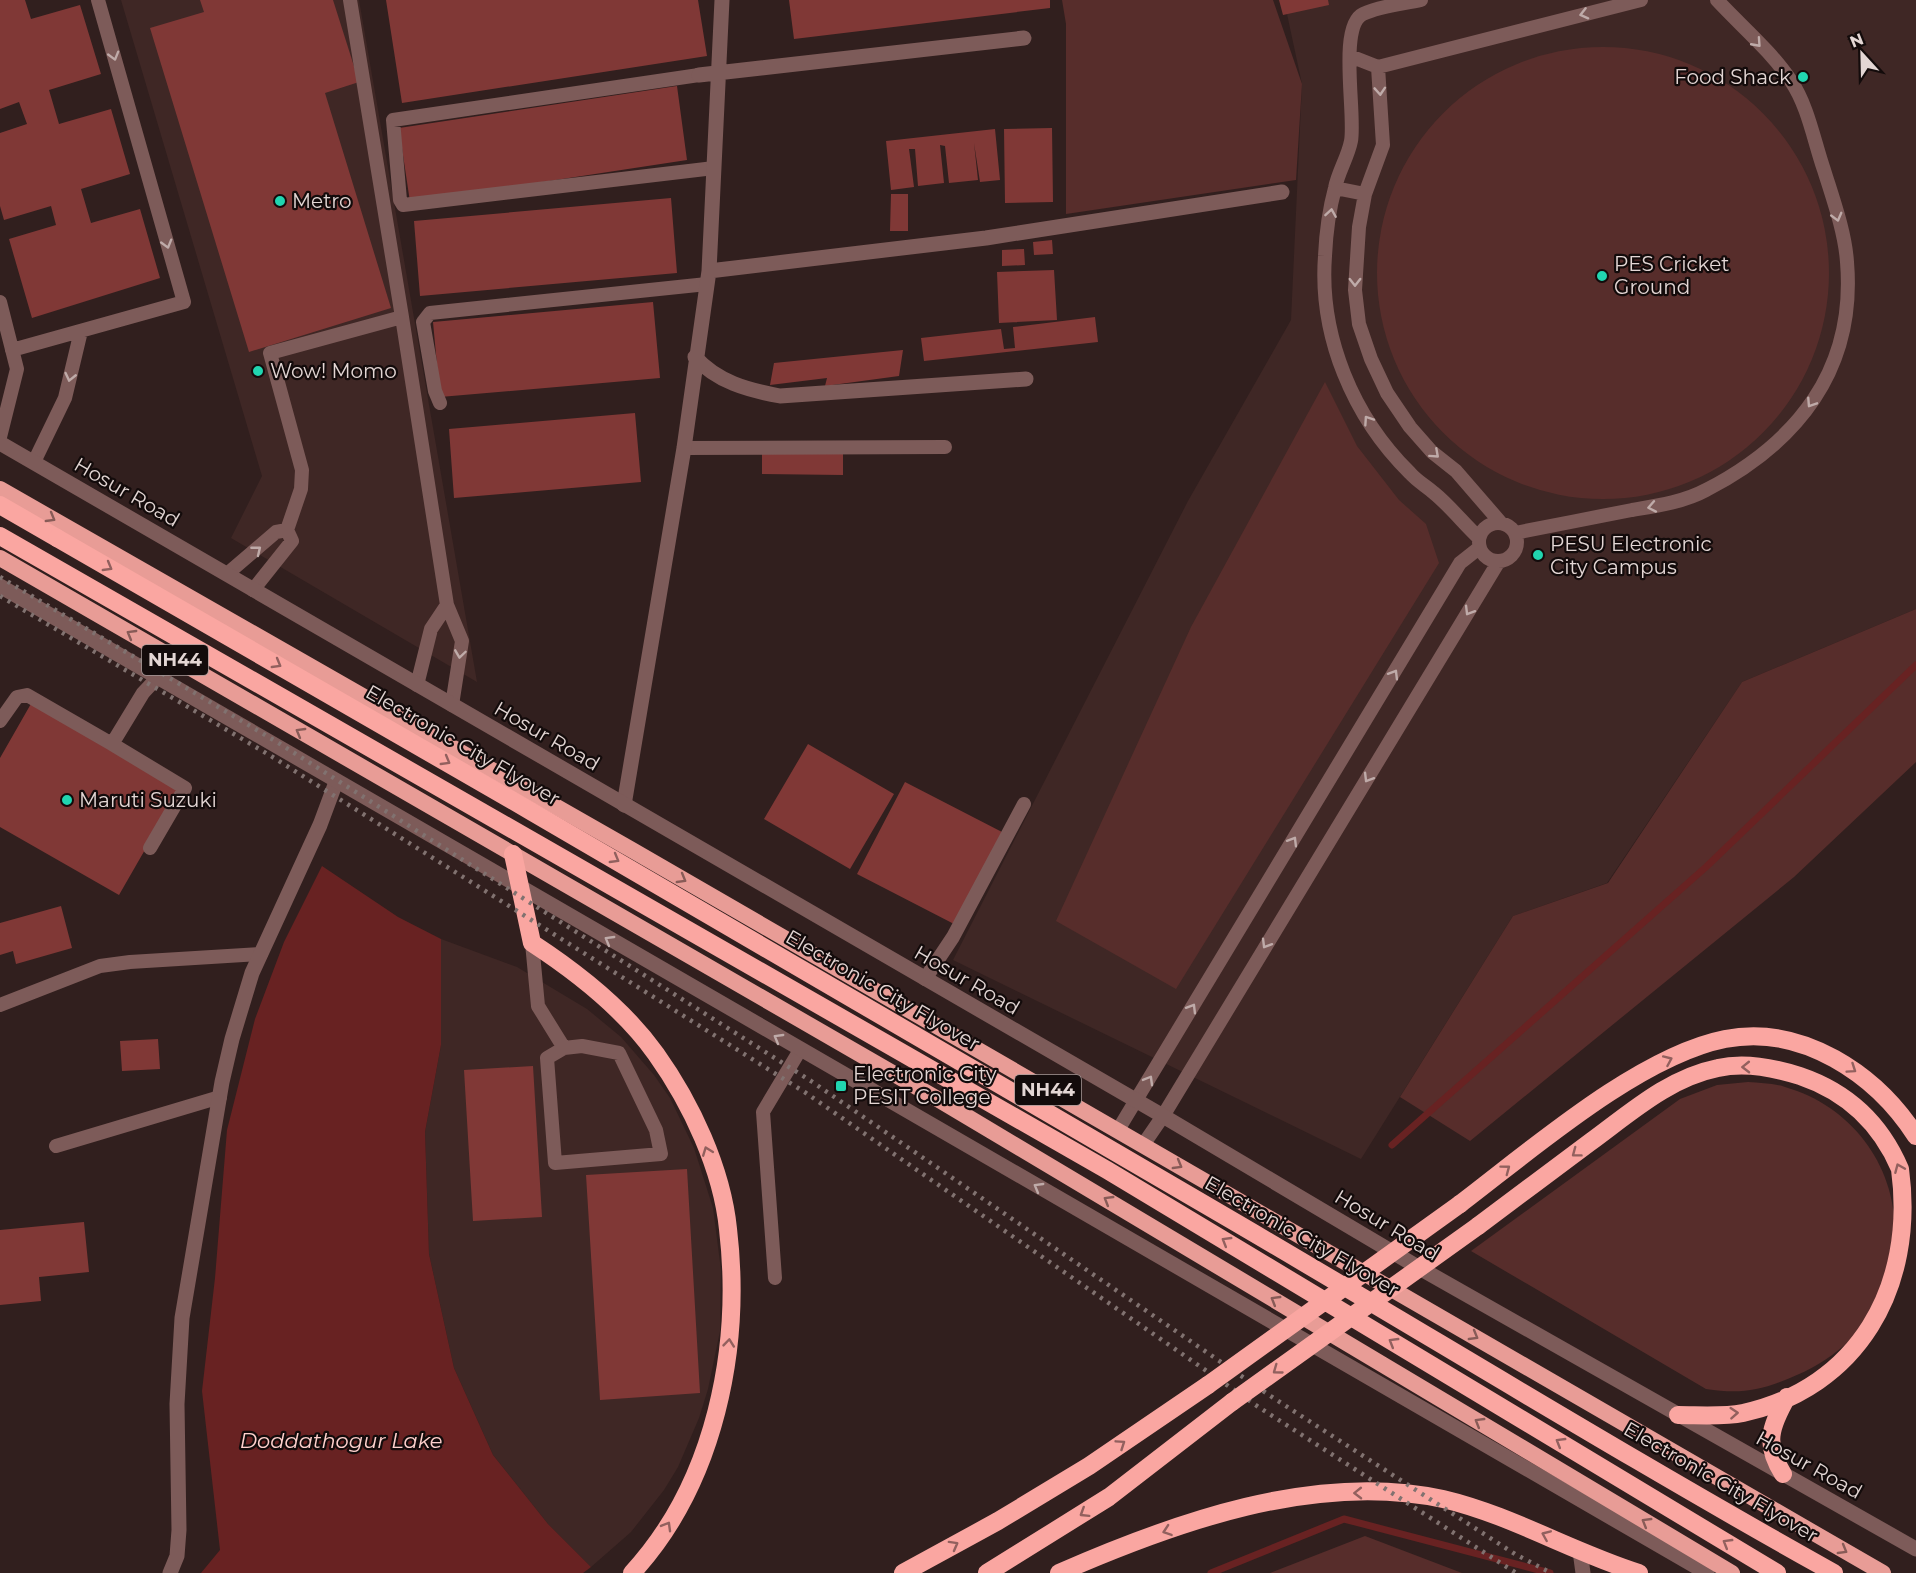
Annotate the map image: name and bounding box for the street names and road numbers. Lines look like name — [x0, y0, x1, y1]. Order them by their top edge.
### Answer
street label: Hosur Road — [70, 452, 184, 532]
road number: NH44 — [142, 645, 208, 675]
street label: Electronic City Flyover — [362, 680, 564, 810]
street label: Hosur Road — [490, 696, 604, 776]
street label: Electronic City Flyover — [782, 925, 984, 1055]
street label: Hosur Road — [910, 940, 1024, 1020]
road number: NH44 — [1015, 1075, 1081, 1105]
street label: Electronic City Flyover — [1201, 1171, 1403, 1301]
street label: Hosur Road — [1330, 1184, 1444, 1266]
street label: Electronic City Flyover — [1620, 1417, 1822, 1547]
street label: Hosur Road — [1752, 1426, 1866, 1504]

